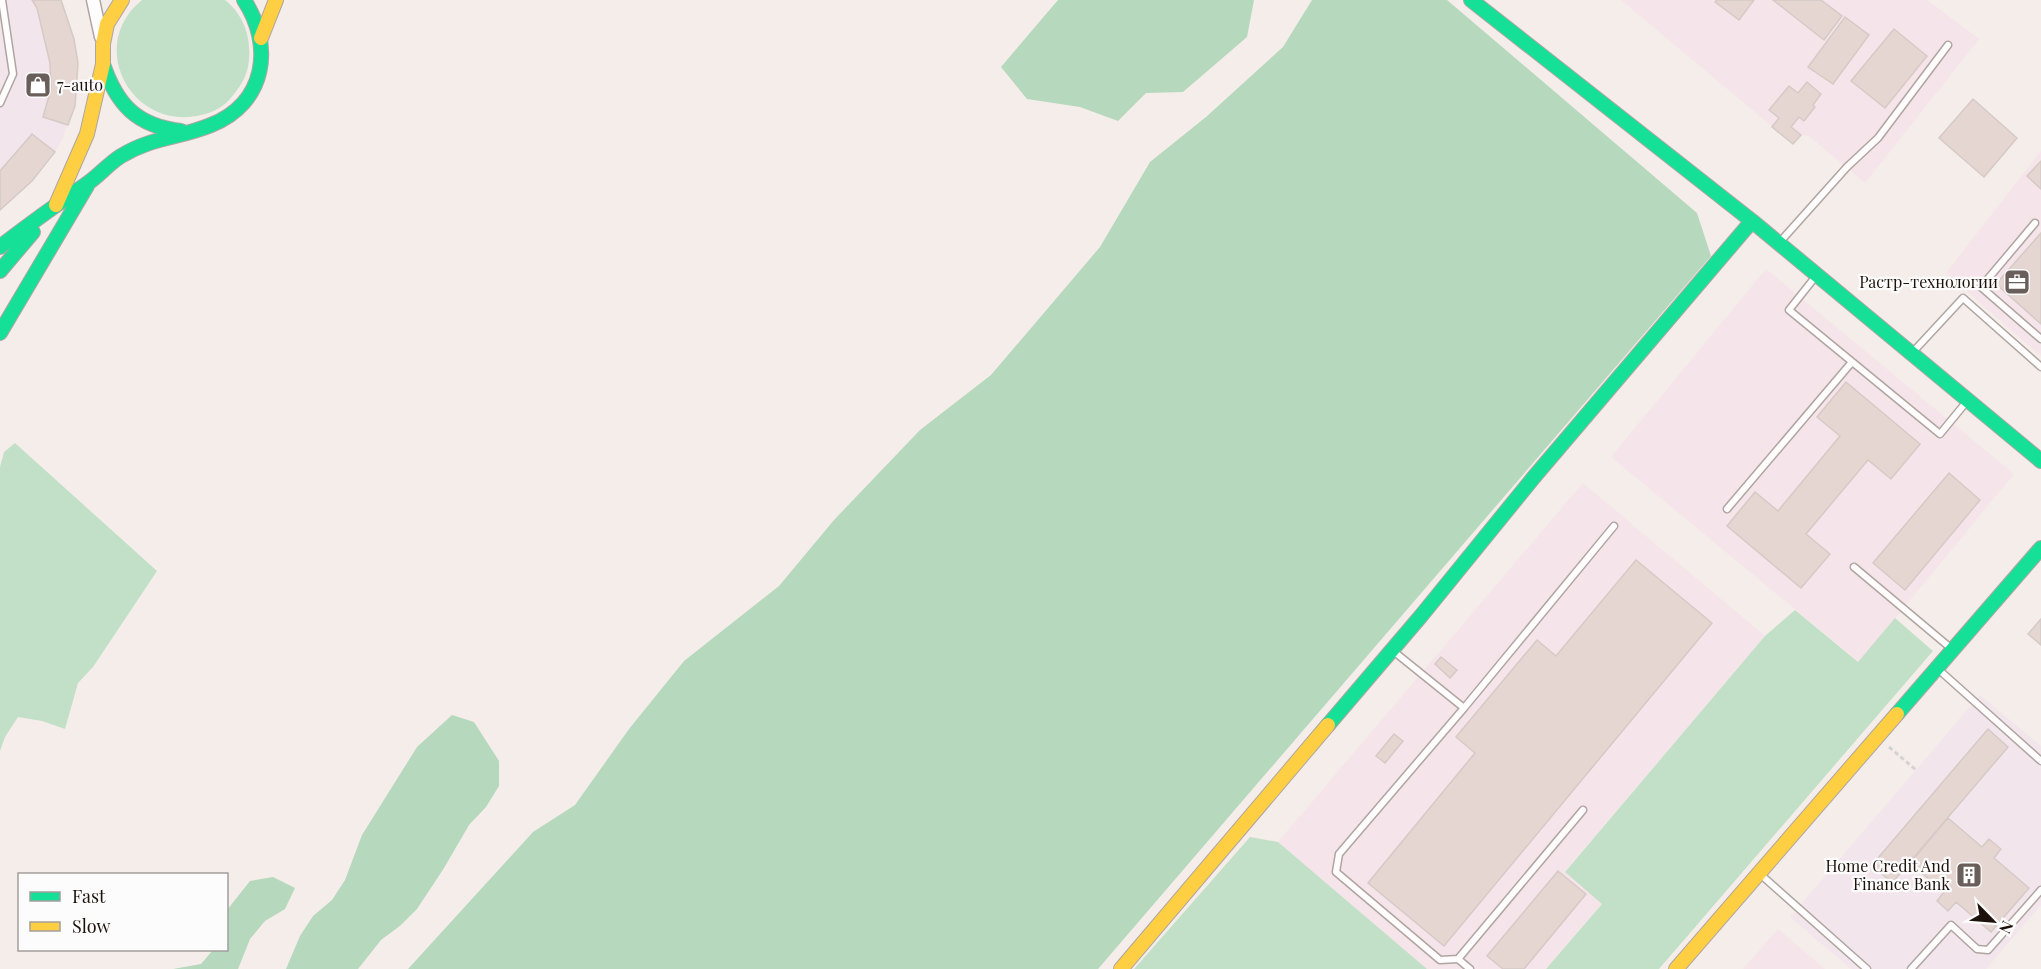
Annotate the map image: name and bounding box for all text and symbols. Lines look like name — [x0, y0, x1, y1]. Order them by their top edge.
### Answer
shop icon: 7-auto — [23, 70, 53, 100]
place label: 7-auto — [57, 74, 103, 95]
office icon: Растр-технологии — [2002, 267, 2032, 297]
place label: Растр-технологии — [1859, 271, 1998, 292]
place label: Home Credit And Finance Bank — [1825, 855, 1950, 894]
building icon: Home Credit And Finance Bank — [1954, 860, 1984, 890]
legend — [18, 873, 228, 951]
text: Fast — [72, 884, 106, 908]
north arrow — [1963, 891, 2023, 951]
text: Slow — [72, 914, 110, 938]
text: N — [1995, 918, 2019, 938]

